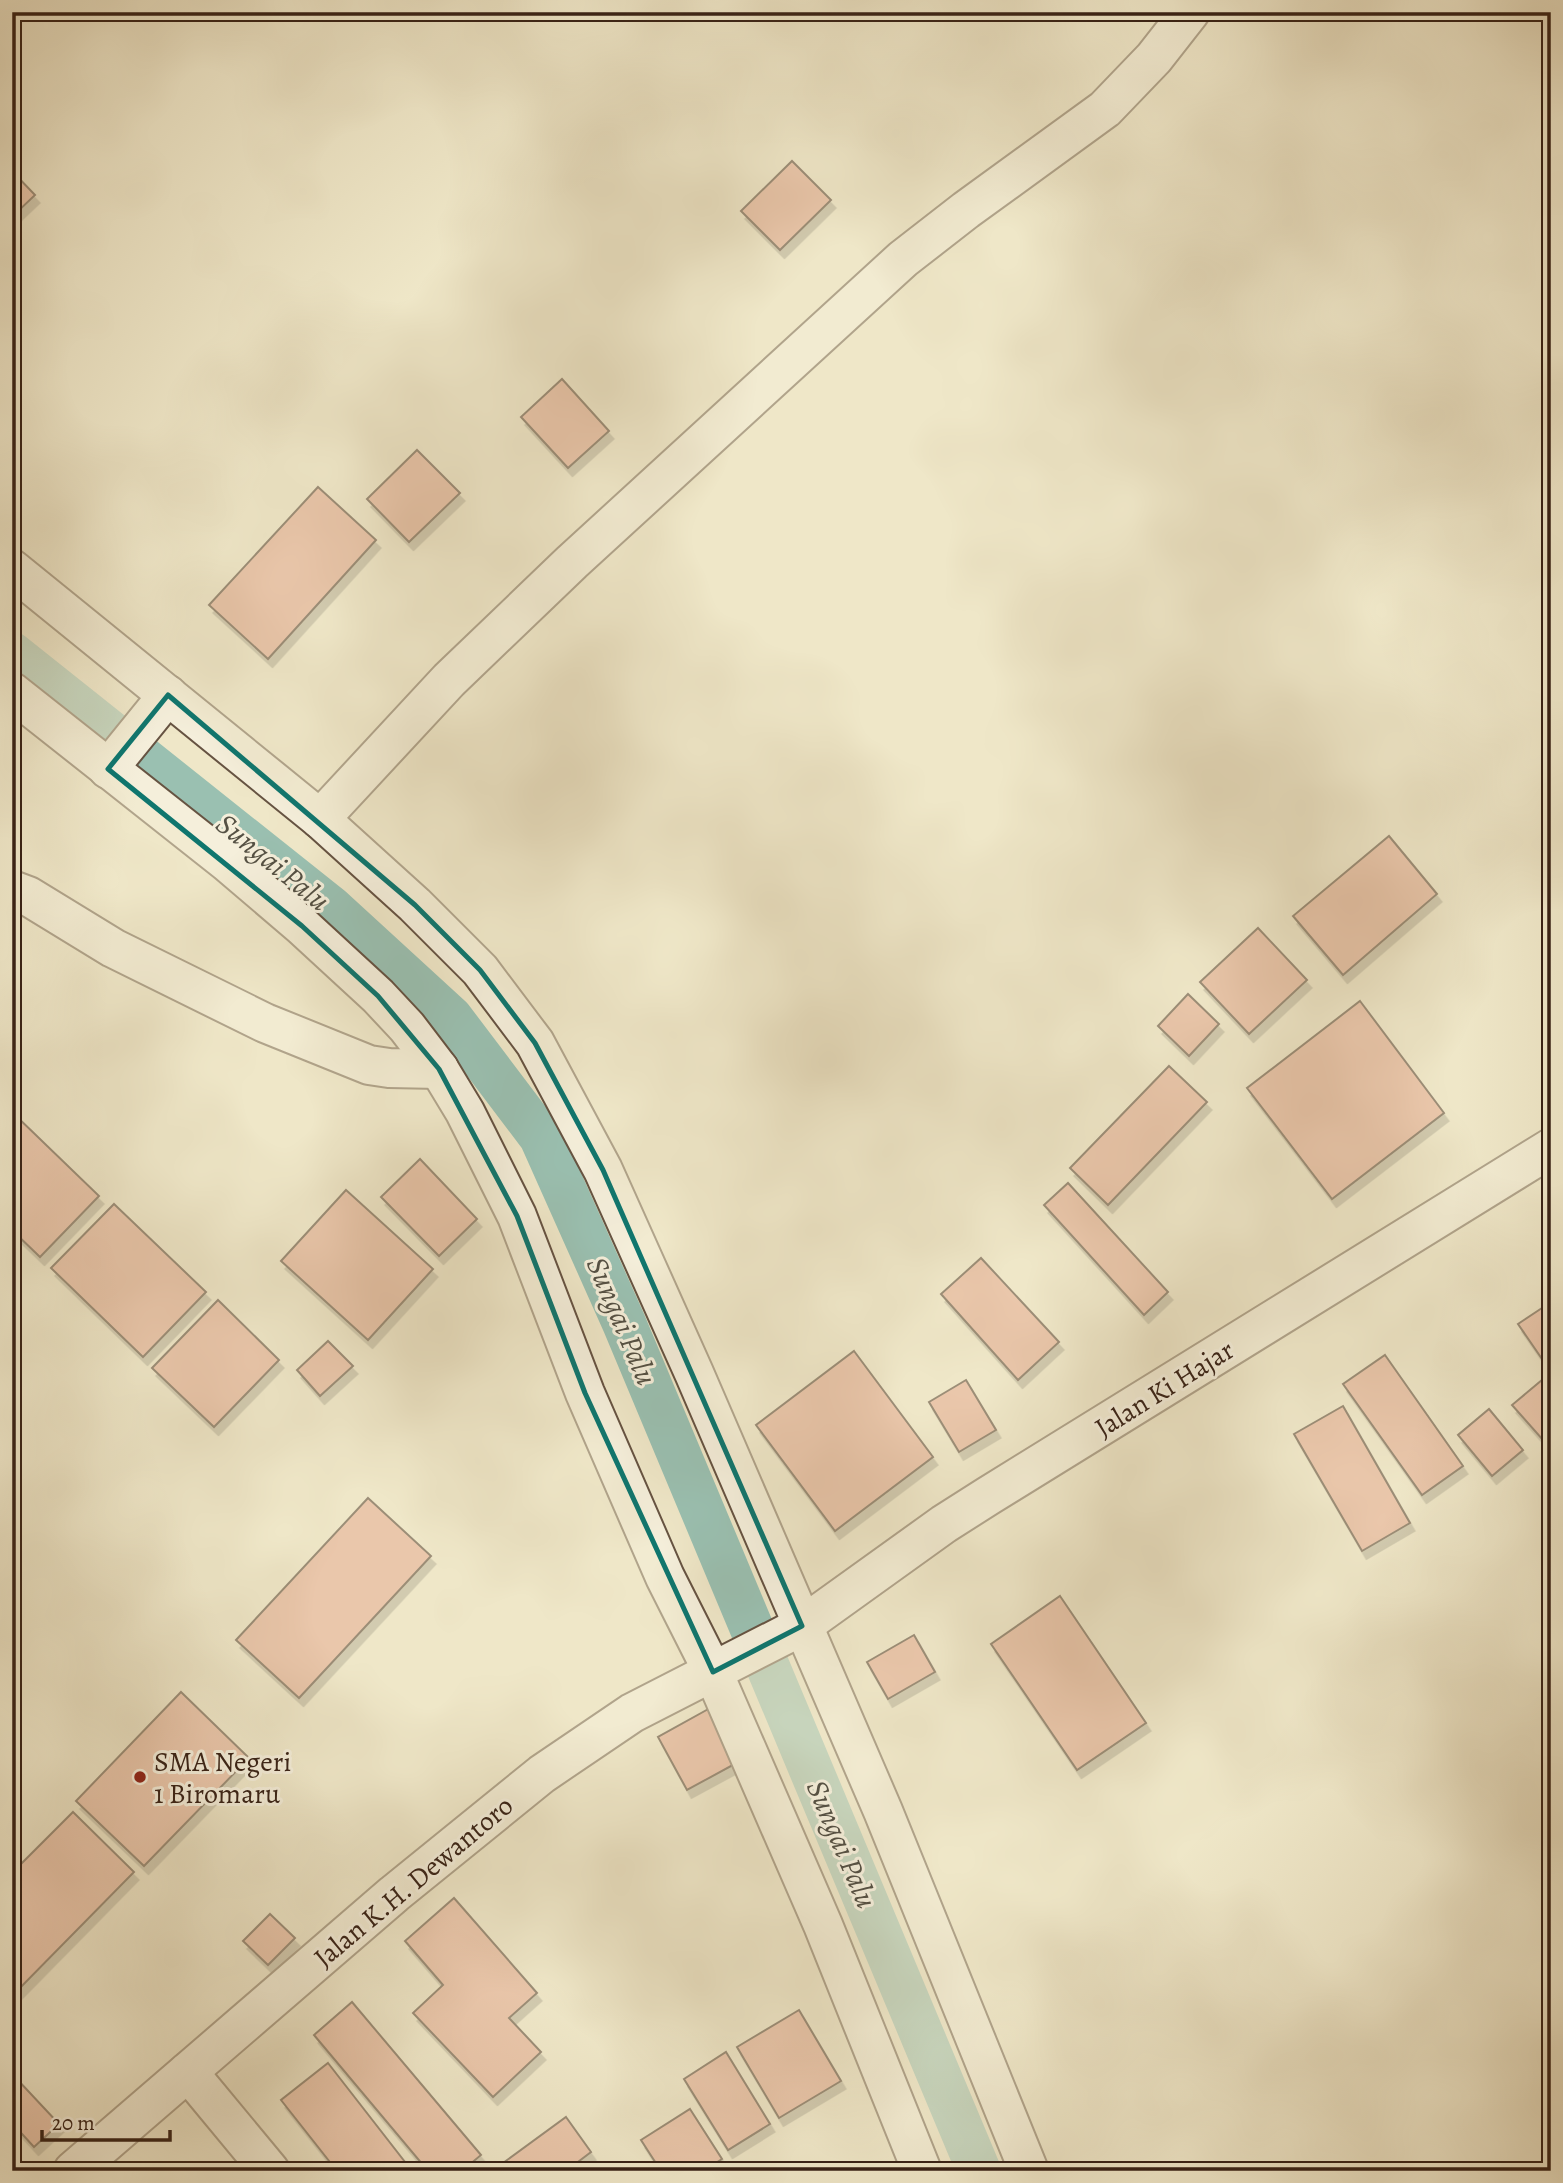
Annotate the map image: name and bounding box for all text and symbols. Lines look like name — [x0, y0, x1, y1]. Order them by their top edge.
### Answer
water label: Sungai Palu — [208, 804, 338, 920]
water label: Sungai Palu — [577, 1251, 667, 1391]
street label: Jalan Ki Hajar — [1088, 1331, 1242, 1447]
place label: SMA Negeri 1 Biromaru — [154, 1743, 291, 1813]
marker: SMA Negeri 1 Biromaru — [132, 1769, 148, 1785]
water label: Sungai Palu — [797, 1774, 887, 1914]
street label: Jalan K.H. Dewantoro — [306, 1787, 521, 1977]
scale bar — [42, 2099, 170, 2143]
text: 20 m — [52, 2109, 95, 2137]

